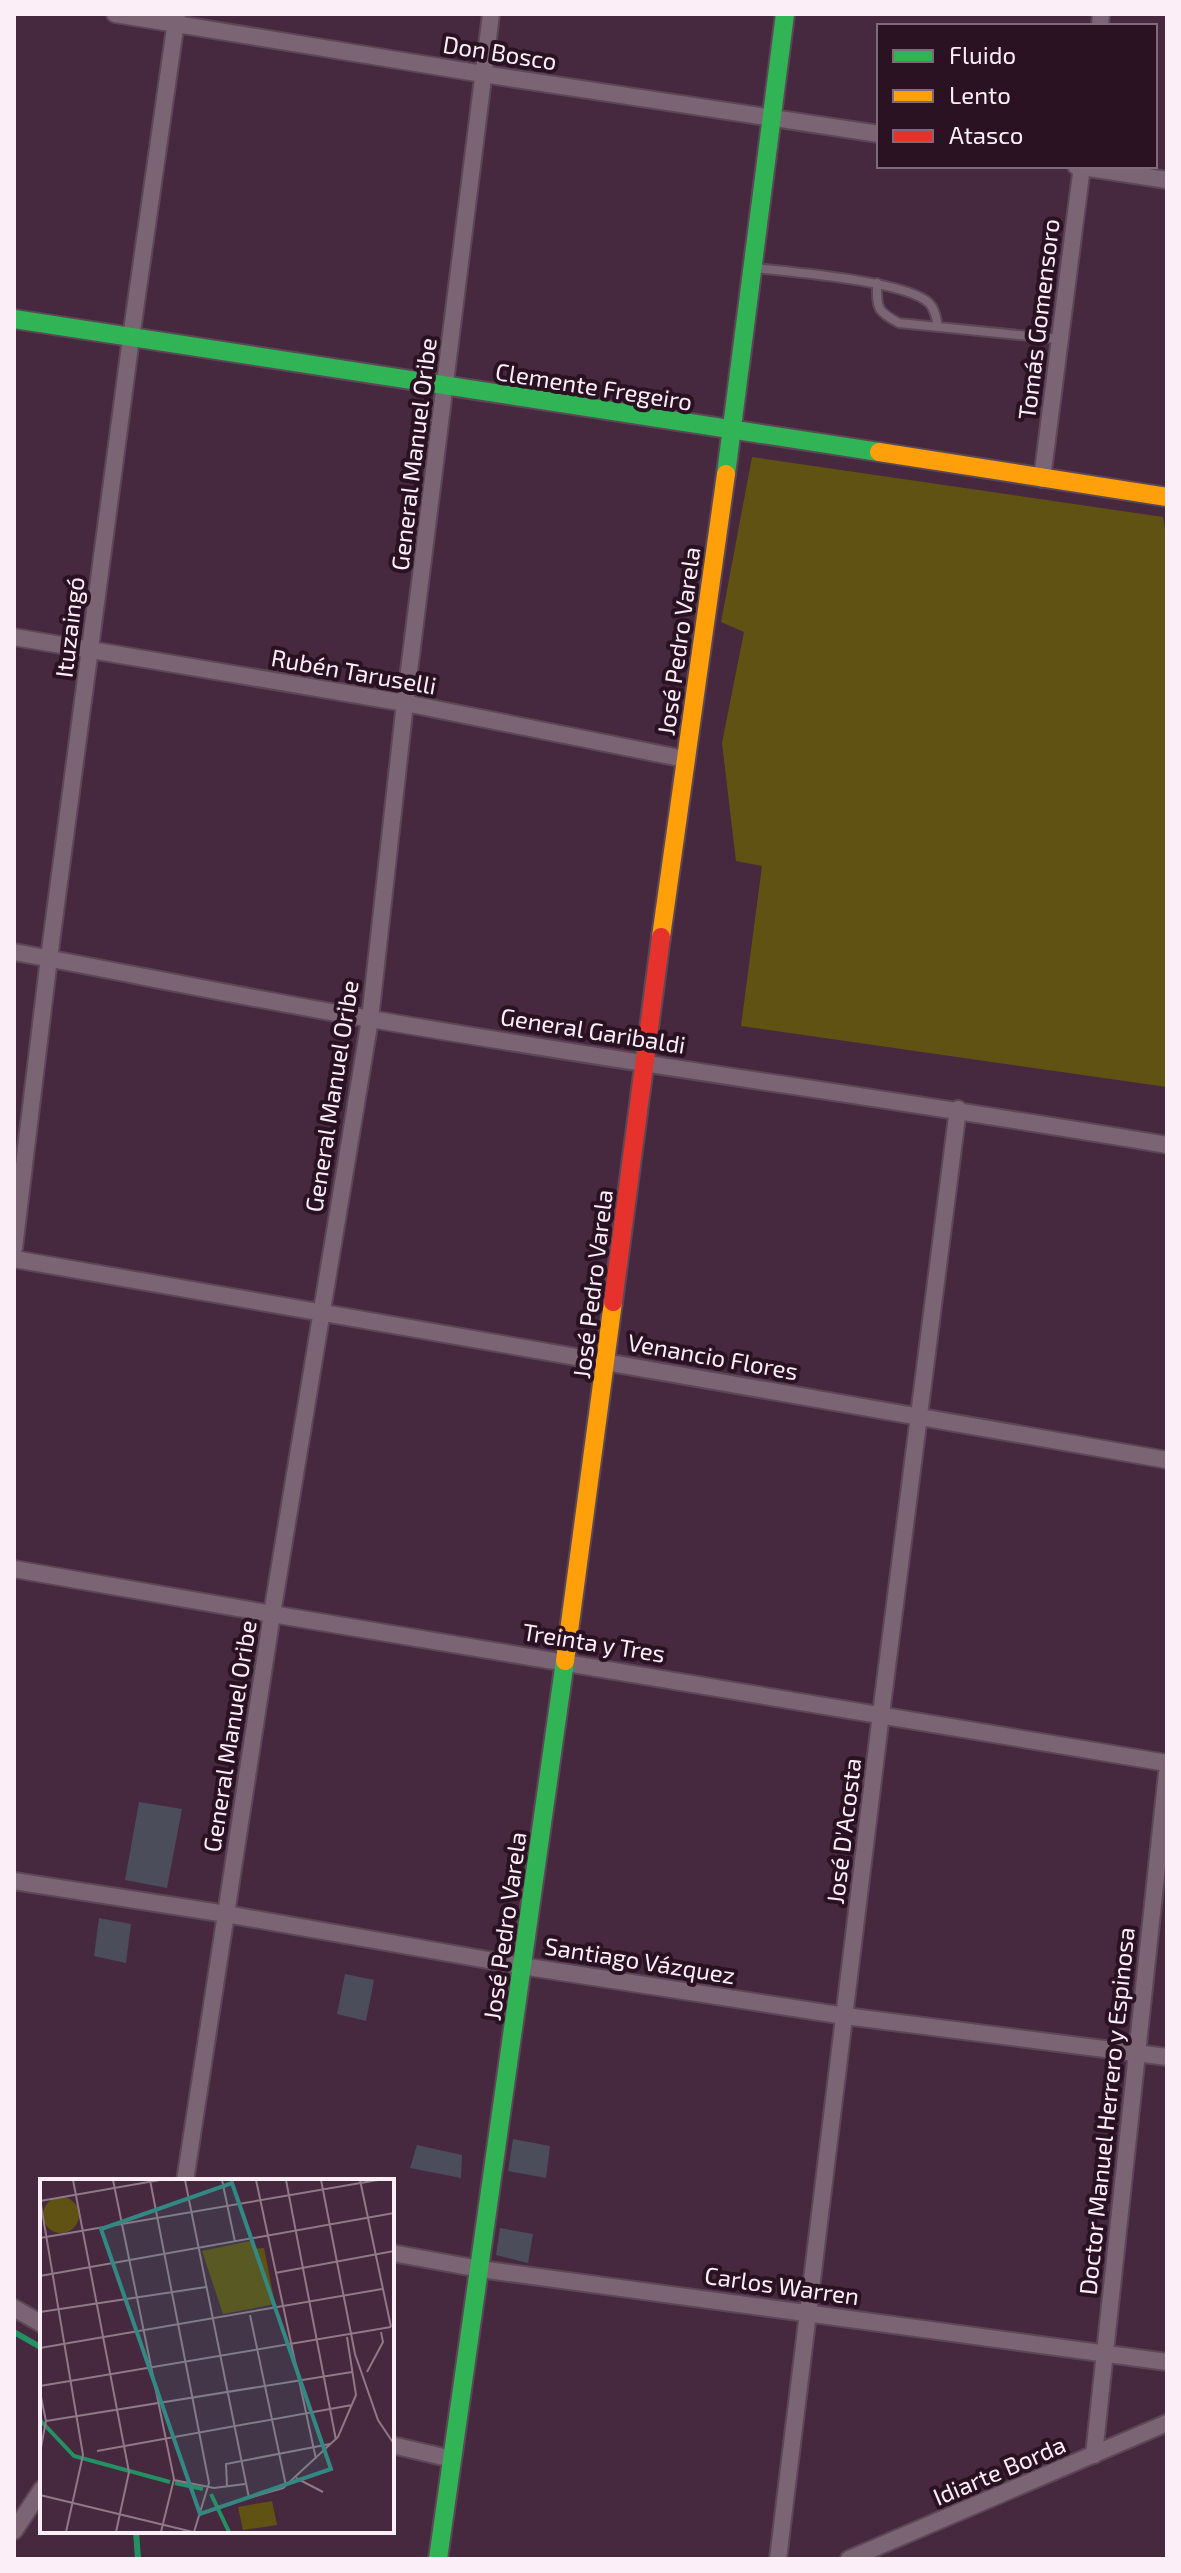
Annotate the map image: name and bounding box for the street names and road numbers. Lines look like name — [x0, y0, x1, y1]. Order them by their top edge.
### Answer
street label: Don Bosco — [441, 29, 559, 75]
street label: Tomás Gomensoro — [1011, 217, 1065, 421]
street label: General Manuel Oribe — [384, 336, 442, 572]
street label: Clemente Fregeiro — [494, 356, 694, 416]
street label: José Pedro Varela — [650, 545, 706, 737]
street label: Ituzaingó — [48, 575, 90, 679]
street label: Rubén Taruselli — [269, 642, 439, 700]
street label: General Manuel Oribe — [298, 978, 364, 1214]
street label: General Garibaldi — [498, 1001, 688, 1059]
street label: José Pedro Varela — [566, 1188, 618, 1380]
street label: Venancio Flores — [626, 1327, 800, 1385]
street label: Treinta y Tres — [521, 1616, 667, 1668]
street label: General Manuel Oribe — [196, 1618, 262, 1854]
street label: José D'Acosta — [820, 1756, 866, 1906]
street label: José Pedro Varela — [476, 1830, 532, 2022]
street label: Doctor Manuel Herrero y Espinosa — [1072, 1926, 1140, 2296]
street label: Santiago Vázquez — [543, 1931, 737, 1989]
street label: Carlos Warren — [703, 2260, 861, 2310]
street label: Idiarte Borda — [928, 2429, 1070, 2511]

